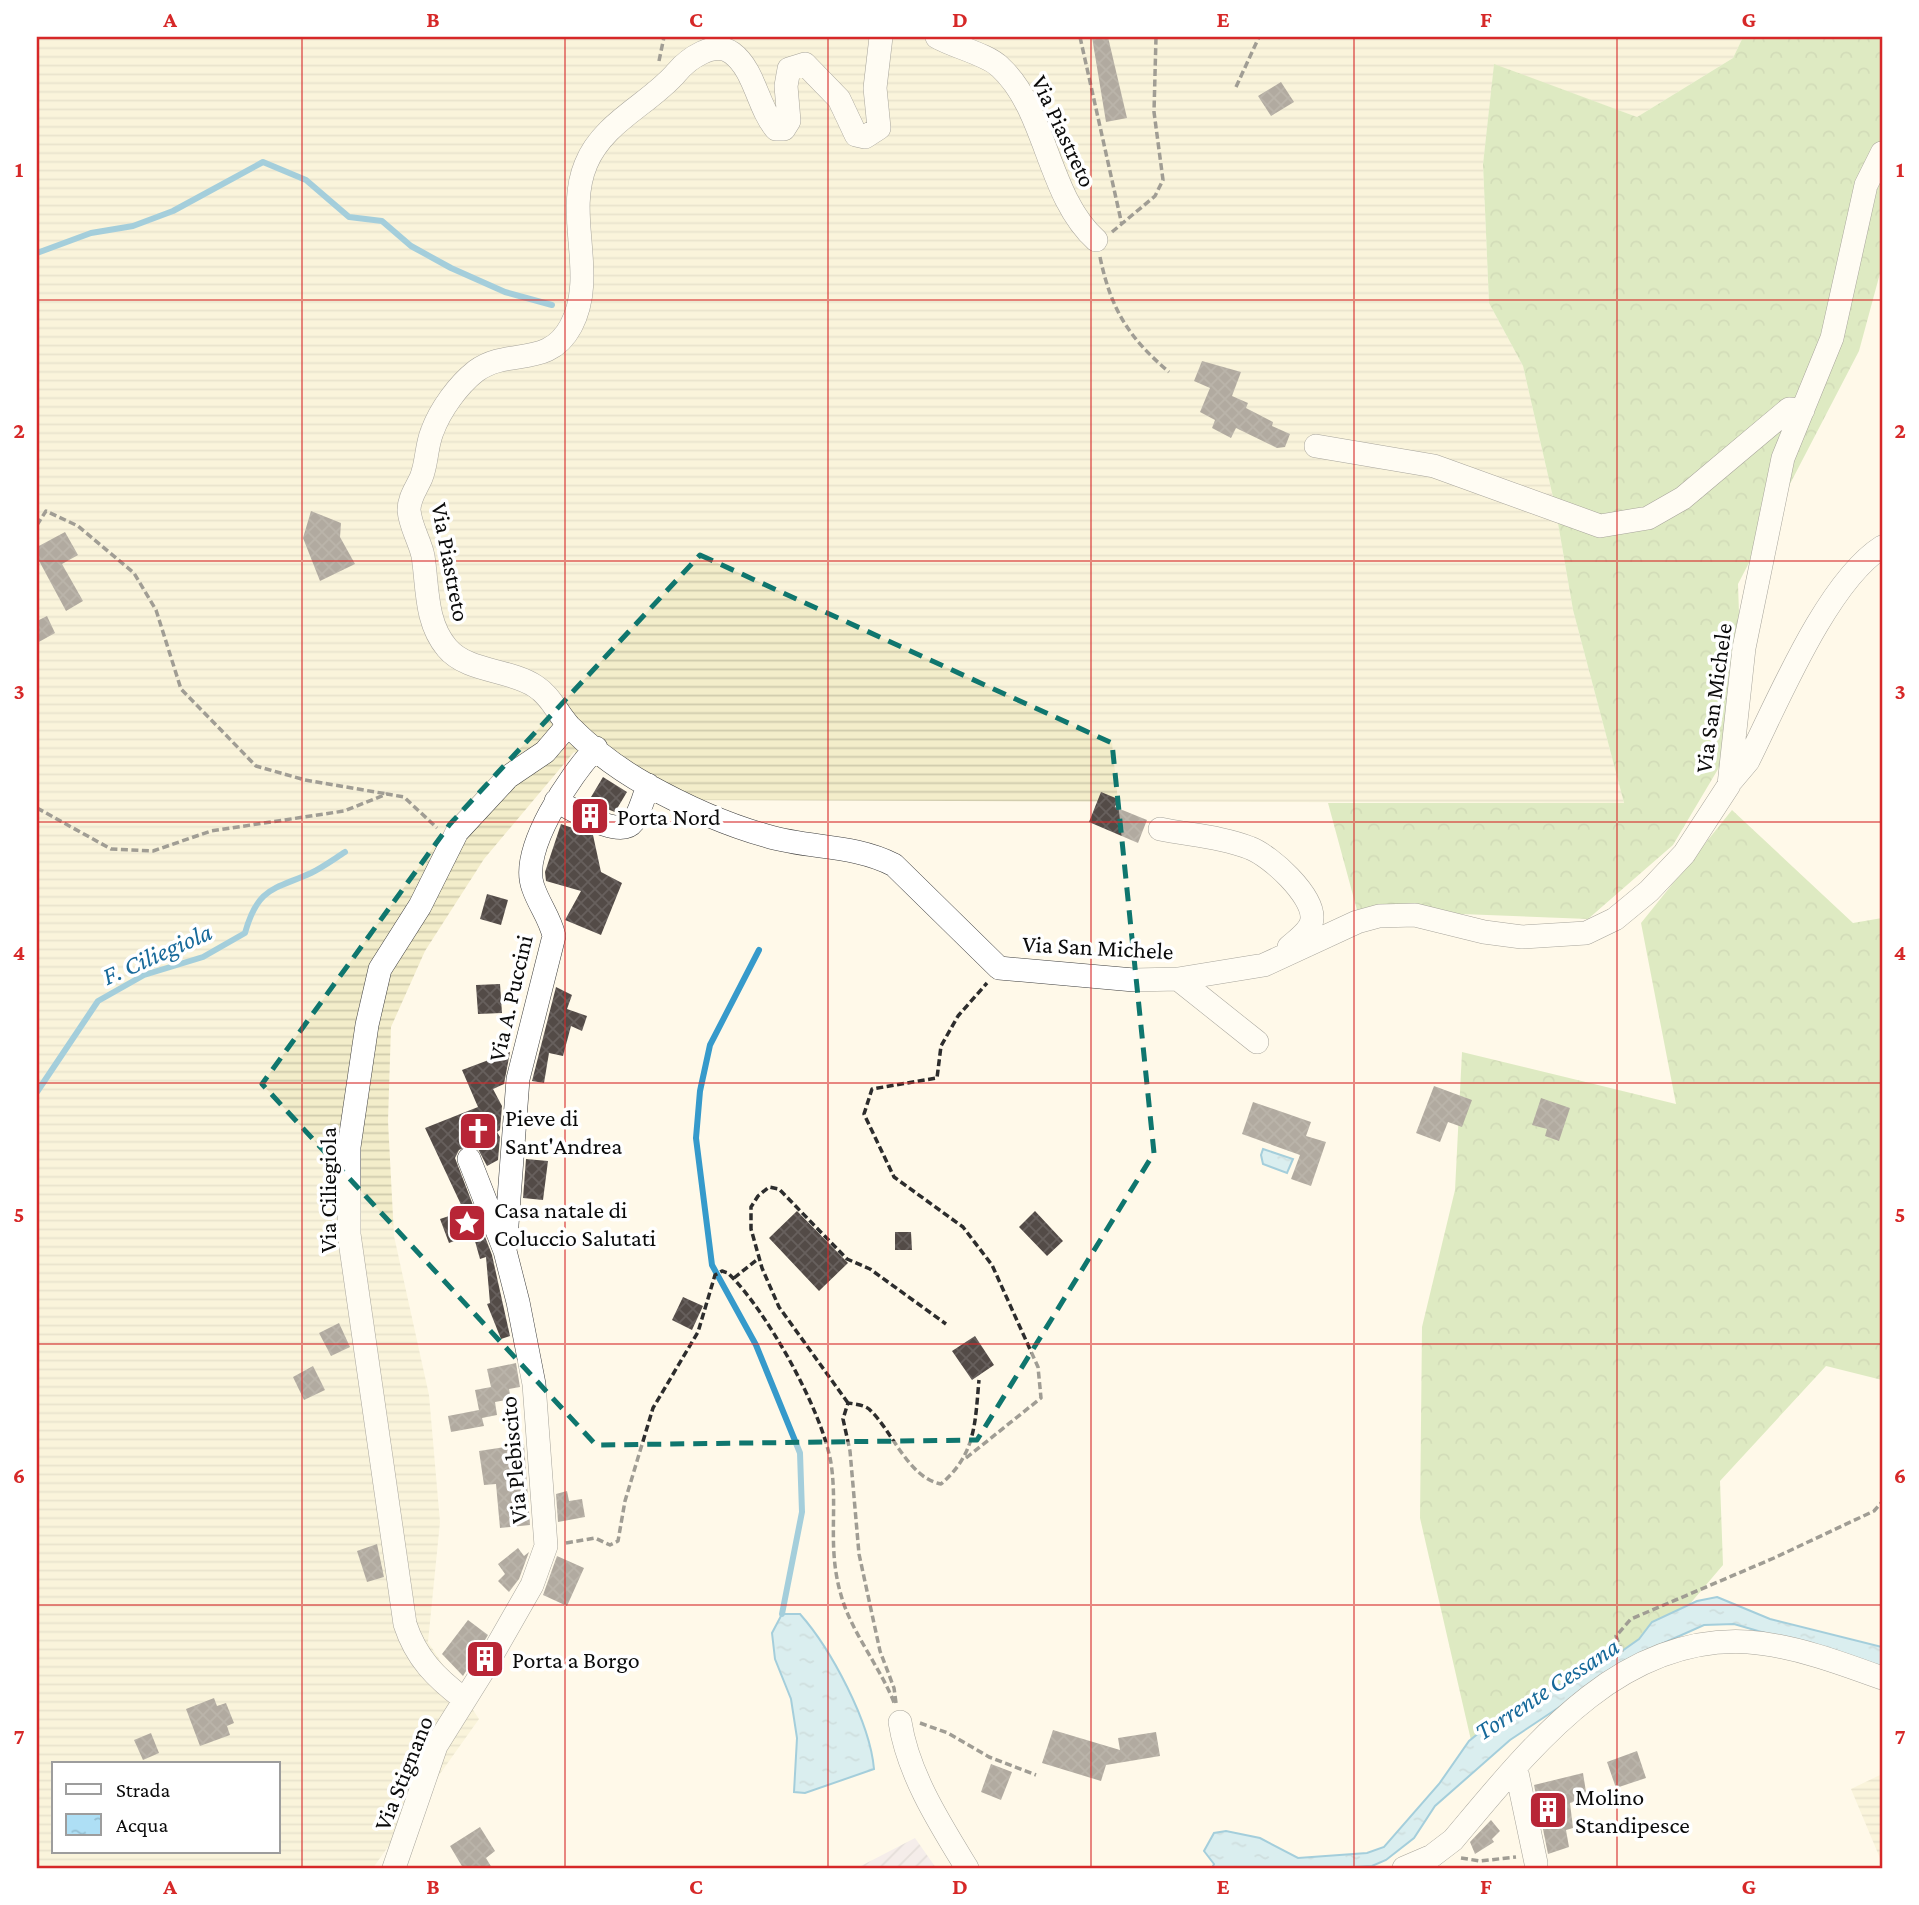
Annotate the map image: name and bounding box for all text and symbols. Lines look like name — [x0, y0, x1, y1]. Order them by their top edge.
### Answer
text: A — [162, 6, 177, 32]
text: B — [426, 6, 440, 32]
text: C — [689, 6, 703, 32]
text: D — [952, 6, 968, 32]
text: E — [1216, 6, 1230, 32]
text: F — [1480, 6, 1492, 32]
text: G — [1742, 6, 1757, 32]
street label: Via Piastreto — [1026, 71, 1102, 191]
text: 1 — [15, 156, 24, 182]
text: 1 — [1896, 156, 1905, 182]
text: 2 — [13, 417, 25, 443]
text: 2 — [1894, 417, 1906, 443]
street label: Via Piastreto — [426, 500, 476, 624]
street label: Via San Michele — [1689, 621, 1737, 775]
text: 3 — [13, 678, 25, 704]
text: 3 — [1894, 678, 1906, 704]
building icon: Porta Nord — [569, 795, 611, 837]
place label: Porta Nord — [617, 803, 721, 830]
water label: F. Ciliegiola — [98, 917, 216, 991]
street label: Via San Michele — [1022, 930, 1174, 964]
street label: Via A. Puccini — [482, 932, 538, 1064]
text: 4 — [13, 939, 25, 965]
text: 4 — [1894, 939, 1906, 965]
place label: Pieve di Sant'Andrea — [505, 1104, 622, 1159]
church icon: Pieve di Sant'Andrea — [457, 1110, 499, 1152]
street label: Via Ciliegiola — [314, 1127, 341, 1253]
place label: Casa natale di Coluccio Salutati — [494, 1196, 656, 1251]
text: 5 — [13, 1201, 25, 1227]
text: 5 — [1894, 1201, 1906, 1227]
place icon: Casa natale di Coluccio Salutati — [446, 1202, 488, 1244]
street label: Via Plebiscito — [494, 1395, 532, 1525]
text: 6 — [13, 1462, 25, 1488]
text: 6 — [1894, 1462, 1906, 1488]
water label: Torrente Cessana — [1469, 1632, 1625, 1746]
building icon: Porta a Borgo — [464, 1638, 506, 1680]
place label: Porta a Borgo — [512, 1646, 640, 1673]
street label: Via Stignano — [368, 1712, 438, 1834]
text: 7 — [13, 1723, 25, 1749]
text: 7 — [1894, 1723, 1906, 1749]
legend — [52, 1762, 280, 1853]
text: Strada — [116, 1778, 171, 1802]
place label: Molino Standipesce — [1575, 1783, 1690, 1838]
building icon: Molino Standipesce — [1527, 1789, 1569, 1831]
text: Acqua — [116, 1813, 168, 1837]
text: A — [162, 1873, 177, 1899]
text: B — [426, 1873, 440, 1899]
text: C — [689, 1873, 703, 1899]
text: D — [952, 1873, 968, 1899]
text: E — [1216, 1873, 1230, 1899]
text: F — [1480, 1873, 1492, 1899]
text: G — [1742, 1873, 1757, 1899]

